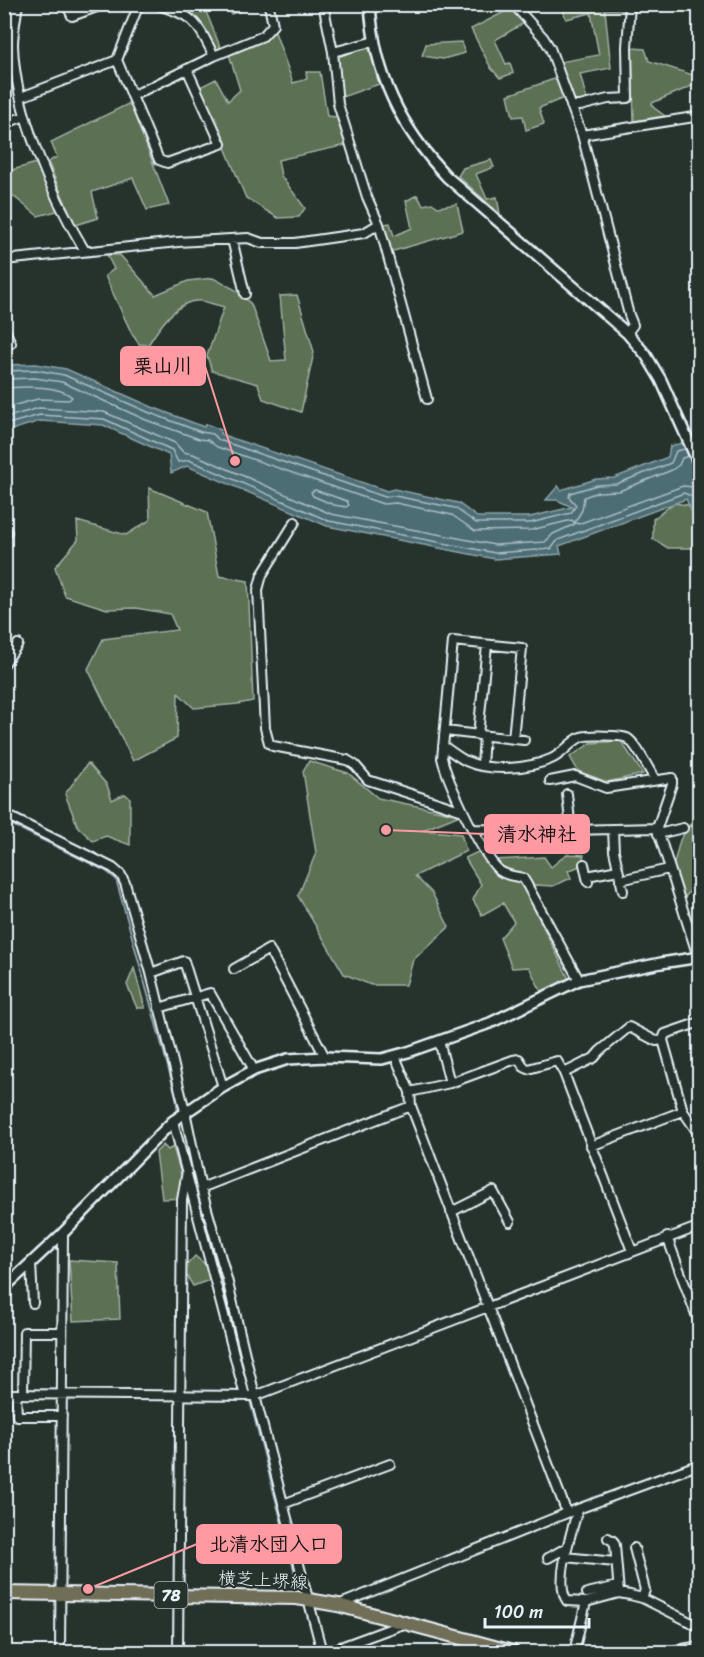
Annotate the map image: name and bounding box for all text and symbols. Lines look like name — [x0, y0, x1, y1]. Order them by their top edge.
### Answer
callout: 栗山川 — [121, 347, 205, 385]
text: 栗山川 — [133, 349, 193, 384]
callout: 清水神社 — [485, 815, 589, 853]
text: 清水神社 — [497, 817, 577, 852]
callout: 北清水団入口 — [197, 1525, 341, 1563]
text: 北清水団入口 — [209, 1527, 329, 1562]
street label: 横芝上堺線 — [217, 1562, 309, 1598]
road number: 78 — [154, 1582, 188, 1608]
scale bar — [485, 1591, 588, 1629]
text: 100 m — [494, 1596, 543, 1628]

